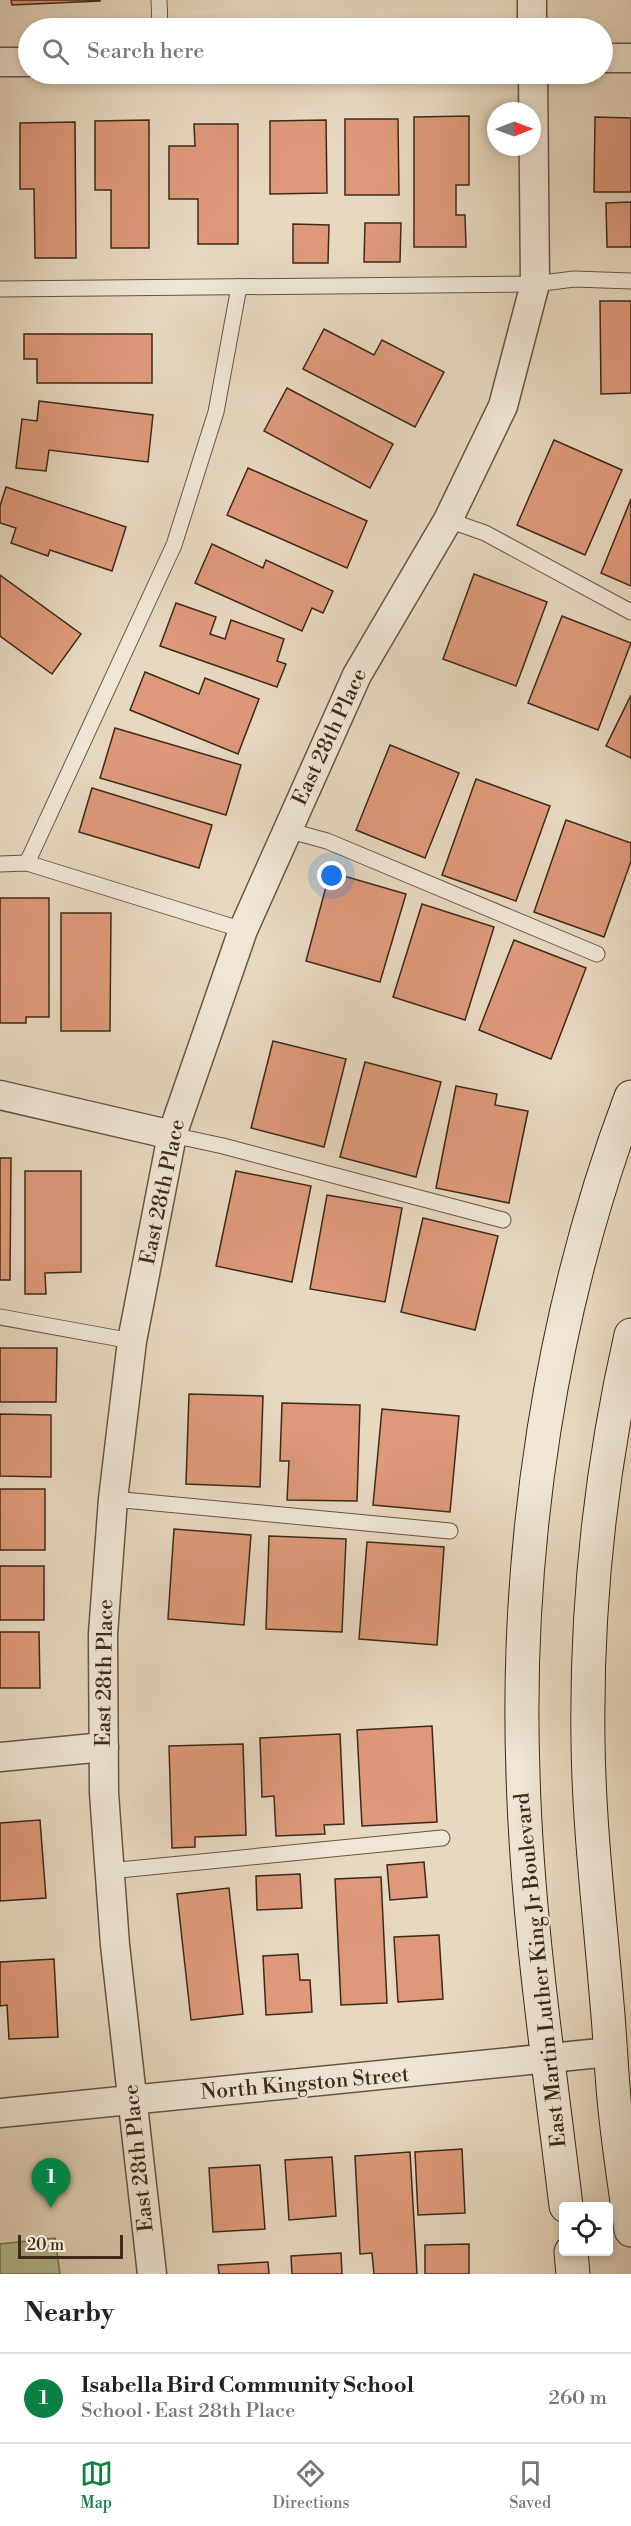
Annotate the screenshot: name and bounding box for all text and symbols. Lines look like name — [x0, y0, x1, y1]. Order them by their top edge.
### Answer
search box — [18, 18, 613, 84]
icon: search — [39, 35, 72, 68]
text: Search here — [87, 38, 204, 65]
north arrow — [487, 102, 541, 156]
street label: East 28th Place — [287, 664, 373, 810]
your location — [317, 861, 346, 890]
street label: East 28th Place — [135, 1117, 191, 1267]
street label: East 28th Place — [91, 1599, 119, 1747]
street label: East Martin Luther King Jr Boulevard — [509, 1791, 573, 2149]
street label: North Kingston Street — [200, 2062, 411, 2106]
street label: East 28th Place — [118, 2083, 160, 2233]
pin: 1 — [32, 2158, 70, 2208]
map controls — [559, 2202, 613, 2256]
button: locate — [559, 2202, 613, 2256]
scale bar — [18, 2232, 123, 2260]
text: 20 m — [27, 2235, 64, 2255]
text: Nearby — [24, 2297, 114, 2329]
text: Isabella Bird Community School — [81, 2372, 414, 2399]
text: 1 — [39, 2386, 48, 2411]
text: 260 m — [549, 2386, 607, 2411]
text: School · East 28th Place — [81, 2399, 295, 2424]
tab: Map — [80, 2457, 113, 2513]
tab: Directions — [272, 2457, 350, 2513]
tab: Saved — [509, 2457, 551, 2513]

